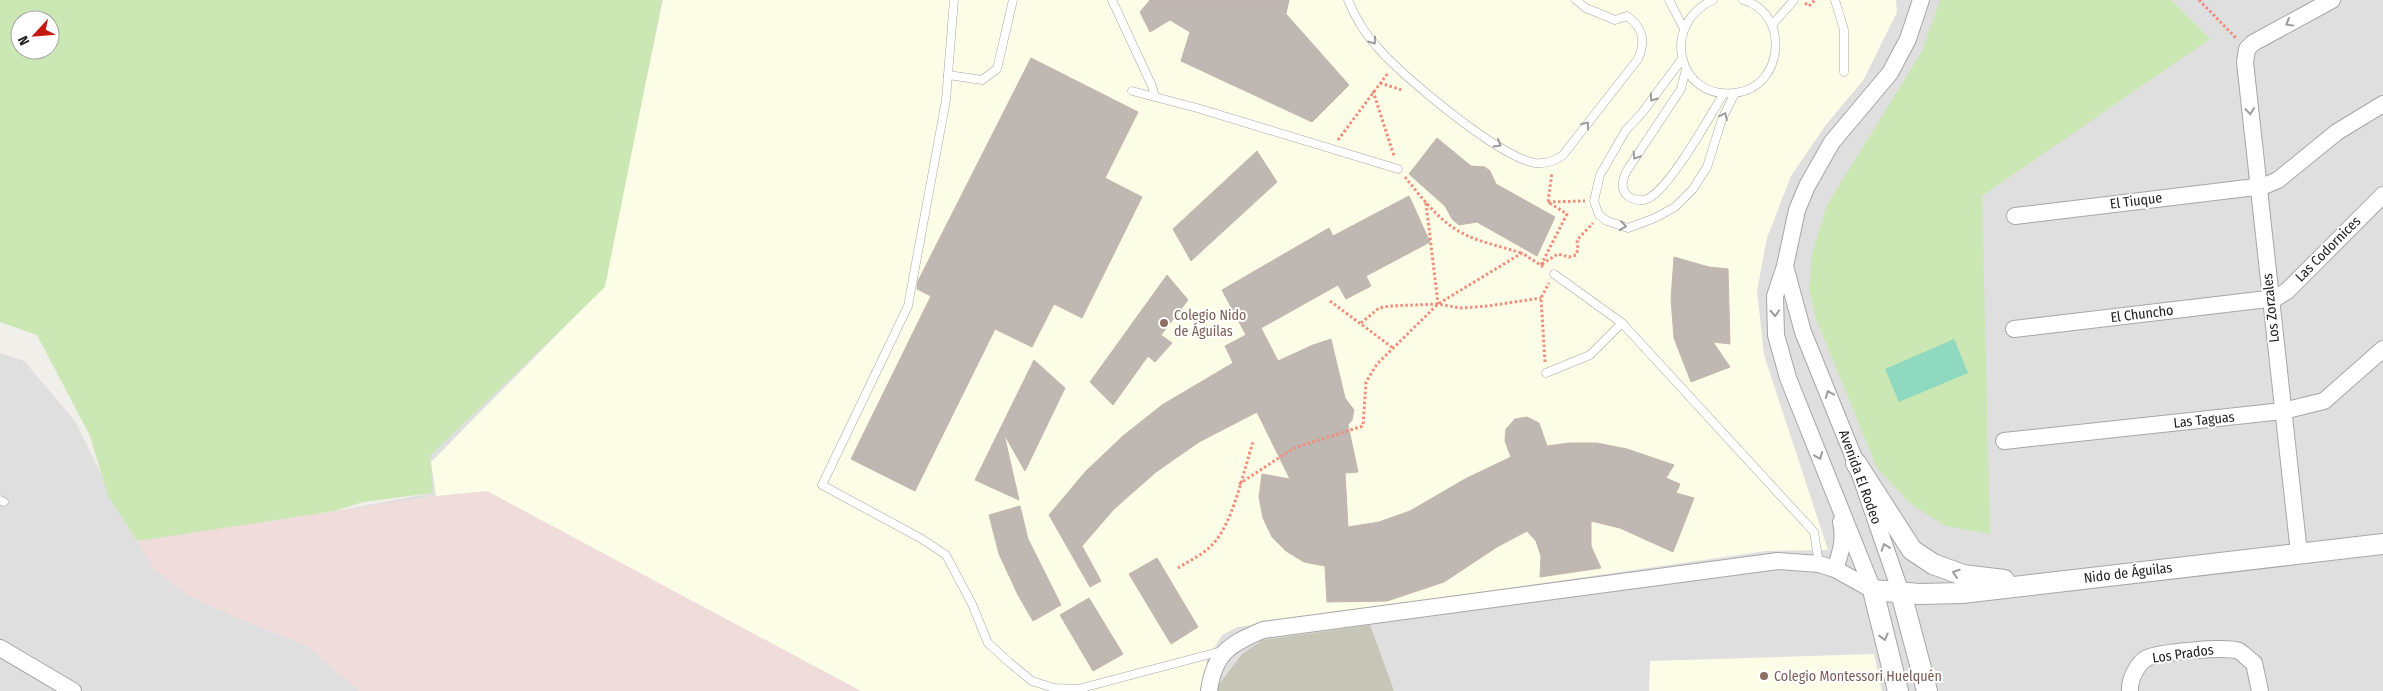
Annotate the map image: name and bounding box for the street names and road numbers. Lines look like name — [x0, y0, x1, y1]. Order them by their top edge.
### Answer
street label: El Tiuque — [2109, 189, 2163, 213]
street label: Las Codornices — [2292, 213, 2364, 285]
street label: Los Zorzales — [2259, 273, 2283, 343]
street label: El Chuncho — [2110, 302, 2174, 326]
street label: Las Taguas — [2173, 408, 2235, 432]
street label: Avenida El Rodeo — [1835, 428, 1885, 526]
street label: Nido de Águilas — [2083, 558, 2173, 587]
street label: Los Prados — [2151, 641, 2215, 667]

